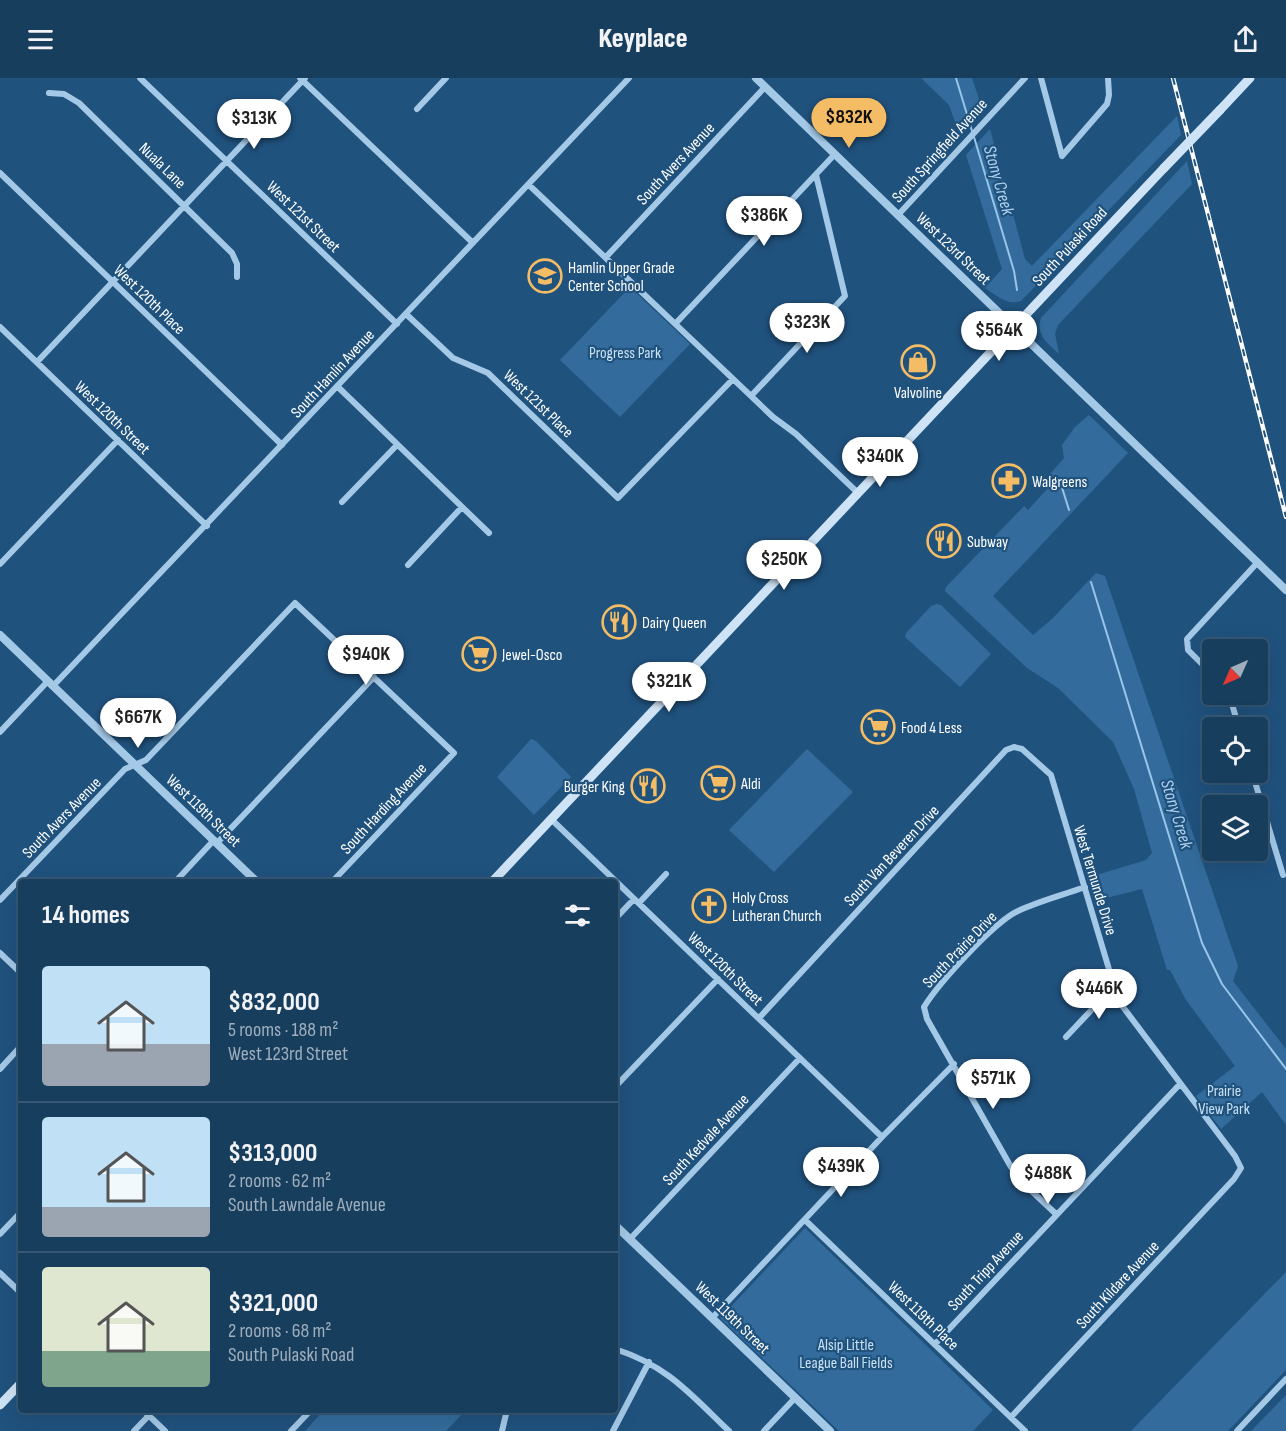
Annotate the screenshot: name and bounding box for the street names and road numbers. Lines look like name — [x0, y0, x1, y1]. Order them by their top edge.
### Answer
street label: South Springfield Avenue — [888, 95, 992, 207]
street label: South Avers Avenue — [633, 119, 719, 209]
street label: Nuala Lane — [134, 139, 189, 193]
street label: West 121st Street — [262, 177, 344, 257]
street label: South Pulaski Road — [1029, 204, 1112, 290]
street label: West 123rd Street — [912, 209, 994, 289]
street label: West 120th Place — [109, 261, 189, 339]
street label: South Hamlin Avenue — [287, 326, 379, 422]
street label: West 121st Place — [499, 366, 577, 442]
street label: West 120th Street — [70, 377, 154, 459]
street label: South Harding Avenue — [337, 760, 431, 859]
street label: West 119th Street — [162, 771, 244, 851]
street label: South Avers Avenue — [19, 774, 106, 863]
street label: South Van Beveren Drive — [841, 802, 944, 910]
street label: West Termunde Drive — [1069, 823, 1120, 938]
street label: South Prairie Drive — [919, 908, 1001, 992]
street label: West 120th Street — [683, 928, 767, 1010]
street label: South Kedvale Avenue — [659, 1091, 753, 1190]
street label: South Tripp Avenue — [944, 1227, 1028, 1315]
street label: South Kildare Avenue — [1073, 1237, 1164, 1333]
street label: West 119th Street — [691, 1278, 773, 1358]
street label: West 119th Place — [884, 1278, 962, 1355]

